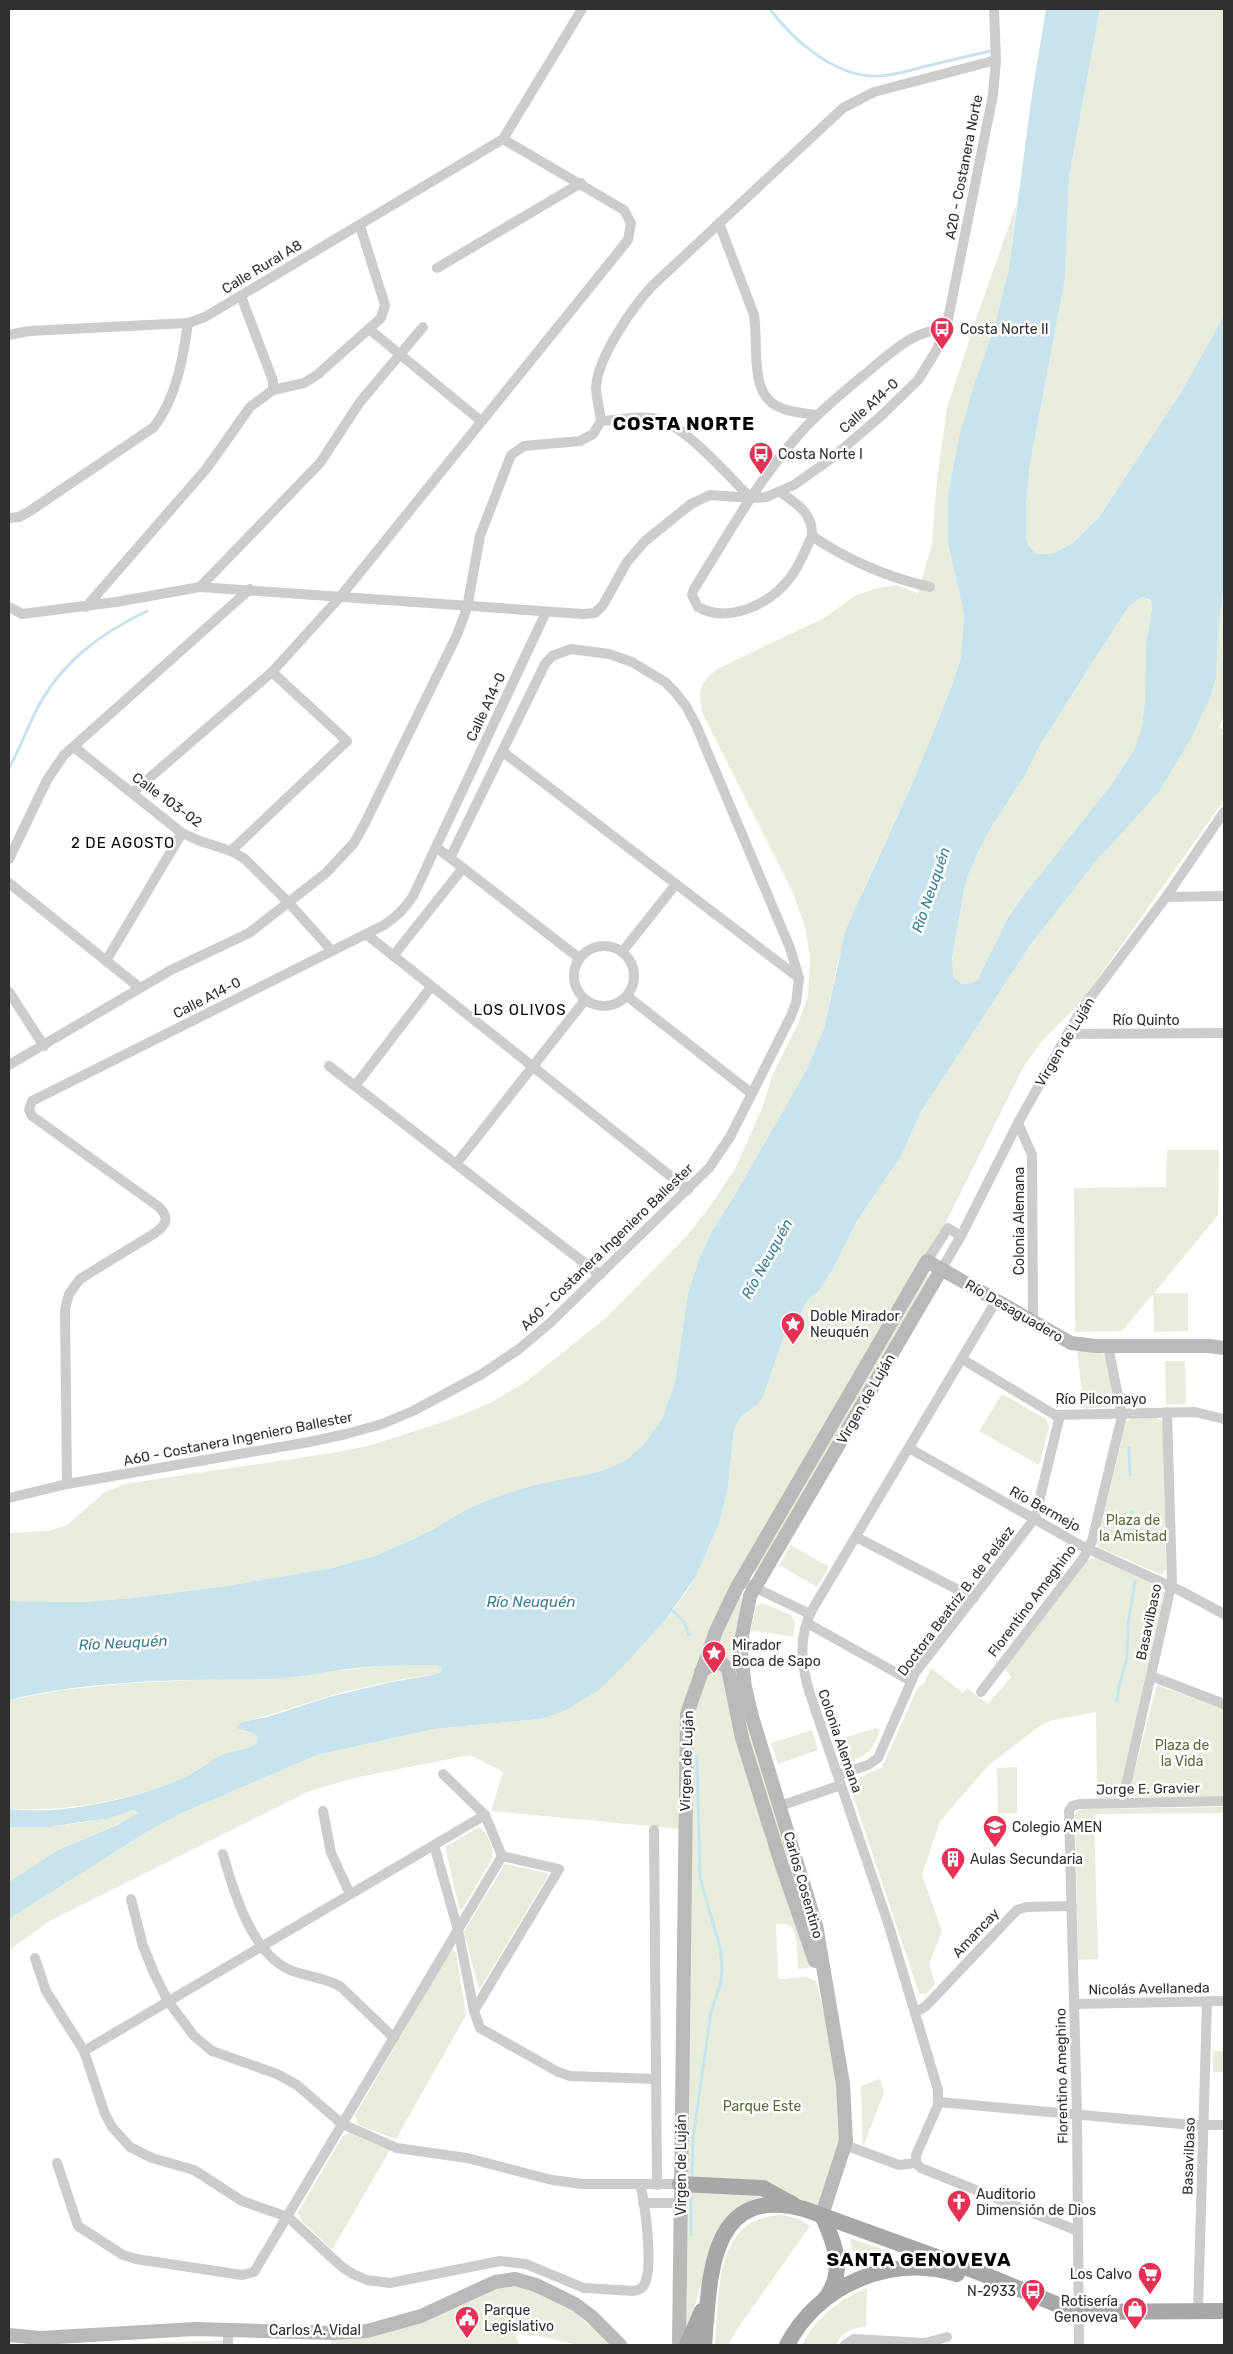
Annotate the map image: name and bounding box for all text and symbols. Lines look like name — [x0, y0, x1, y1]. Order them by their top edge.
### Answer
street label: A20 - Costanera Norte — [942, 93, 986, 241]
street label: Calle Rural A8 — [219, 236, 305, 298]
bus stop icon: Costa Norte II — [929, 316, 955, 350]
place label: Costa Norte II — [960, 321, 1049, 338]
street label: Calle A14-0 — [836, 375, 902, 437]
district label: COSTA NORTE — [613, 412, 755, 435]
bus stop icon: Costa Norte I — [748, 441, 774, 475]
place label: Costa Norte I — [778, 446, 863, 463]
street label: Calle A14-0 — [463, 670, 509, 744]
street label: Calle 103-02 — [129, 769, 205, 831]
district label: 2 DE AGOSTO — [71, 834, 175, 852]
water label: Río Neuquén — [908, 845, 954, 935]
street label: Calle A14-0 — [170, 974, 244, 1022]
street label: Virgen de Luján — [1032, 994, 1098, 1090]
district label: LOS OLIVOS — [473, 1001, 567, 1019]
street label: Río Quinto — [1112, 1012, 1180, 1029]
street label: A60 - Costanera Ingeniero Ballester — [517, 1159, 697, 1334]
street label: Colonia Alemana — [1011, 1167, 1028, 1275]
water label: Río Neuquén — [738, 1216, 796, 1302]
street label: Río Desaguadero — [962, 1276, 1066, 1346]
place label: Doble Mirador Neuquén — [810, 1308, 900, 1341]
place icon: Doble Mirador Neuquén — [780, 1311, 806, 1345]
street label: Virgen de Luján — [833, 1351, 899, 1447]
street label: Río Pilcomayo — [1055, 1391, 1147, 1408]
street label: A60 - Costanera Ingeniero Ballester — [122, 1408, 355, 1470]
street label: Río Bermejo — [1007, 1483, 1083, 1535]
park label: Plaza de la Amistad — [1099, 1512, 1167, 1545]
street label: Doctora Beatriz B. de Peláez — [894, 1523, 1018, 1679]
street label: Florentino Ameghino — [984, 1542, 1080, 1660]
street label: Basavilbaso — [1133, 1582, 1165, 1662]
water label: Río Neuquén — [486, 1593, 576, 1611]
water label: Río Neuquén — [78, 1632, 168, 1654]
place label: Mirador Boca de Sapo — [732, 1637, 821, 1670]
place icon: Mirador Boca de Sapo — [701, 1640, 727, 1674]
street label: Colonia Alemana — [814, 1687, 866, 1795]
street label: Virgen de Luján — [677, 1710, 697, 1812]
park label: Plaza de la Vida — [1155, 1737, 1209, 1770]
street label: Jorge E. Gravier — [1096, 1780, 1201, 1798]
school or university icon: Colegio AMEN — [982, 1814, 1008, 1848]
place label: Colegio AMEN — [1012, 1819, 1102, 1836]
street label: Carlos Cosentino — [780, 1830, 826, 1940]
building icon: Aulas Secundaria — [940, 1846, 966, 1880]
place label: Aulas Secundaria — [970, 1851, 1083, 1868]
street label: Amancay — [949, 1905, 1003, 1961]
street label: Nicolás Avellaneda — [1088, 1979, 1210, 1999]
street label: Florentino Ameghino — [1052, 2008, 1072, 2144]
park label: Parque Este — [723, 2098, 802, 2115]
street label: Virgen de Luján — [673, 2114, 690, 2216]
street label: Basavilbaso — [1179, 2117, 1199, 2195]
place label: Auditorio Dimensión de Dios — [976, 2186, 1096, 2219]
church icon: Auditorio Dimensión de Dios — [946, 2189, 972, 2223]
district label: SANTA GENOVEVA — [827, 2248, 1012, 2271]
supermarket icon: Los Calvo — [1137, 2261, 1163, 2295]
place label: Los Calvo — [1070, 2266, 1132, 2283]
bus stop icon: N-2933 — [1020, 2278, 1046, 2312]
place label: N-2933 — [967, 2283, 1016, 2300]
place label: Rotisería Genoveva — [1054, 2293, 1118, 2326]
shop icon: Rotisería Genoveva — [1122, 2296, 1148, 2330]
place label: Parque Legislativo — [484, 2302, 554, 2335]
public building icon: Parque Legislativo — [454, 2305, 480, 2339]
street label: Carlos A. Vidal — [269, 2322, 361, 2339]

